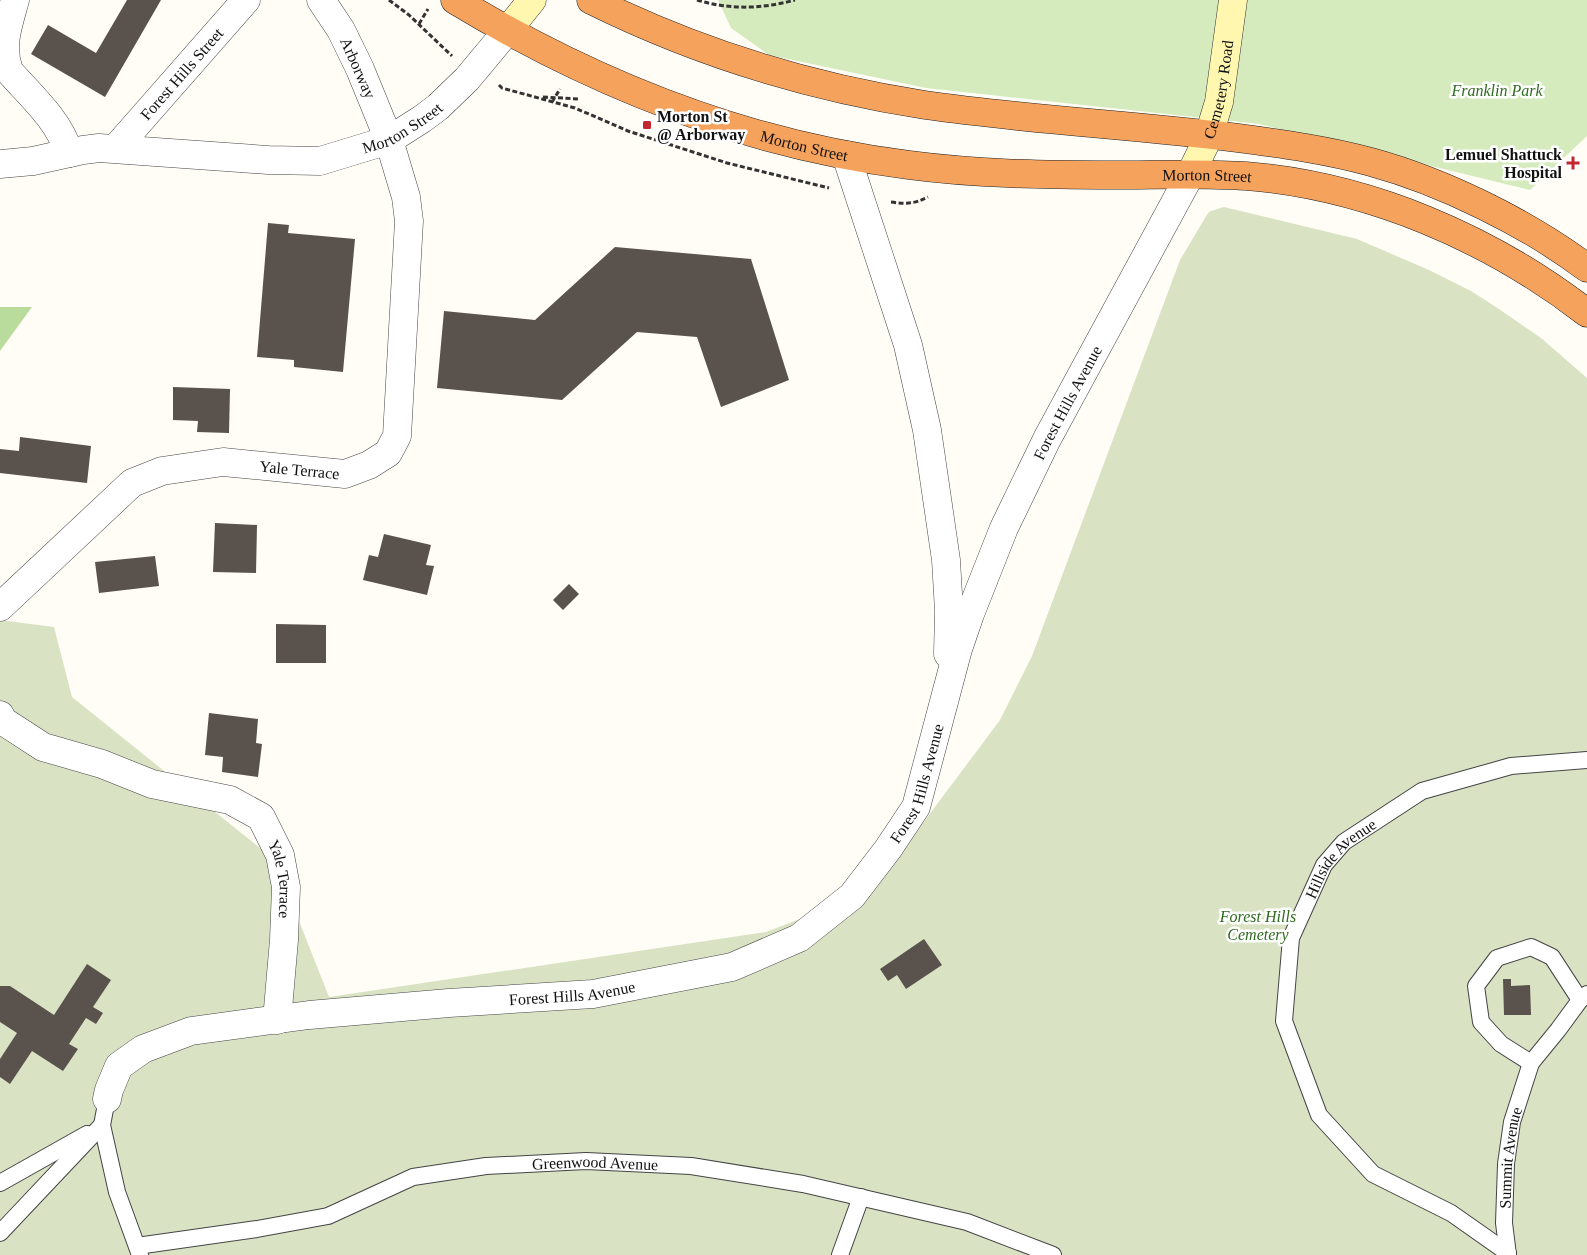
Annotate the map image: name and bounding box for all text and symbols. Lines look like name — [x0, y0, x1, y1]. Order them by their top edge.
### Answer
street label: Forest Hills Street — [136, 24, 227, 123]
street label: Arborway — [336, 35, 379, 101]
street label: Cemetery Road — [1200, 39, 1236, 141]
park label: Franklin Park — [1450, 82, 1543, 99]
street label: Morton Street — [360, 99, 446, 156]
place label: Morton St @ Arborway — [657, 108, 745, 144]
marker: Morton St @ Arborway — [641, 119, 653, 131]
street label: Morton Street — [759, 127, 850, 164]
place label: Lemuel Shattuck Hospital — [1445, 146, 1563, 182]
marker: Lemuel Shattuck Hospital — [1566, 156, 1580, 170]
street label: Morton Street — [1162, 166, 1253, 185]
street label: Forest Hills Avenue — [1030, 343, 1104, 462]
street label: Yale Terrace — [259, 457, 340, 482]
street label: Forest Hills Avenue — [886, 722, 946, 846]
street label: Hillside Avenue — [1302, 815, 1379, 901]
street label: Yale Terrace — [265, 837, 295, 919]
park label: Forest Hills Cemetery — [1219, 908, 1296, 944]
street label: Forest Hills Avenue — [508, 978, 637, 1008]
street label: Summit Avenue — [1496, 1105, 1525, 1209]
street label: Greenwood Avenue — [532, 1152, 659, 1173]

